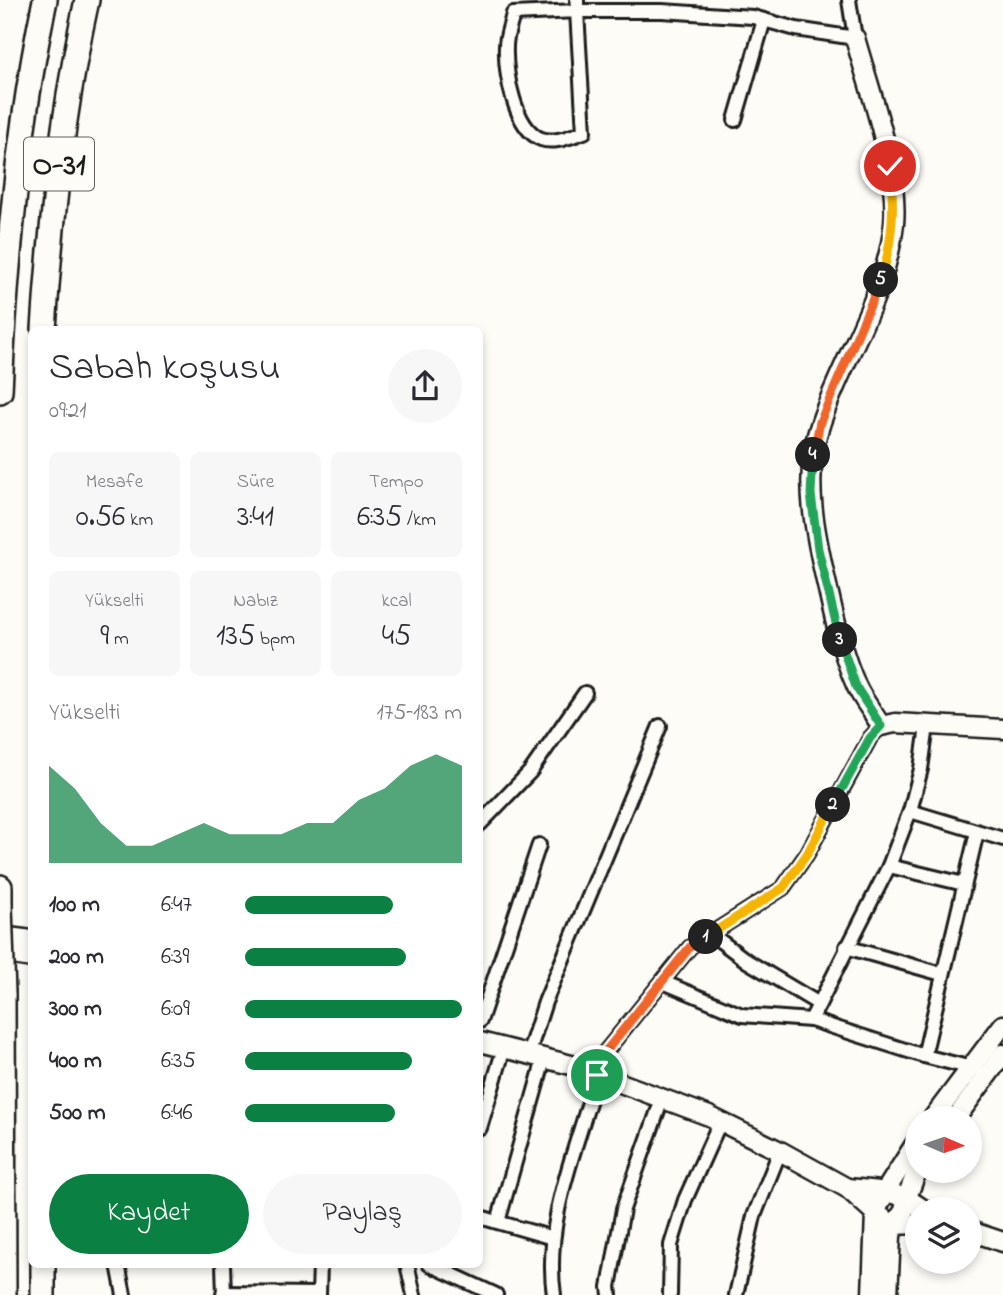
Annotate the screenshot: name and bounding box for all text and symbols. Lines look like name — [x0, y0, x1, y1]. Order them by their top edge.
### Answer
pin — [860, 136, 920, 196]
road number: O-31 — [24, 138, 94, 190]
icon: check — [871, 147, 909, 185]
pin: 5 — [864, 262, 898, 298]
text: 5 — [875, 266, 886, 293]
text: Sabah koşusu — [49, 341, 280, 397]
button: share — [388, 349, 462, 423]
text: 09:21 — [49, 395, 87, 428]
pin: 4 — [796, 438, 830, 472]
text: 4 — [809, 441, 816, 468]
text: Mesafe — [86, 469, 143, 496]
text: Süre — [237, 469, 274, 496]
text: Tempo — [369, 469, 424, 496]
text: 0.56 — [76, 496, 125, 540]
text: 3:41 — [237, 496, 274, 540]
text: 6:35 — [357, 496, 402, 540]
text: km — [125, 507, 153, 534]
text: /km — [402, 507, 436, 534]
text: Yükselti — [85, 588, 144, 615]
text: Nabız — [233, 588, 278, 615]
text: kcal — [381, 588, 412, 615]
text: 9 — [100, 615, 109, 659]
text: 135 — [216, 615, 255, 659]
text: 45 — [382, 615, 411, 659]
pin: 3 — [822, 622, 858, 658]
text: m — [109, 626, 129, 653]
text: bpm — [255, 626, 295, 653]
text: 3 — [836, 626, 843, 653]
text: Yükselti — [49, 697, 120, 730]
text: 175–183 m — [376, 697, 462, 730]
pin: 2 — [816, 788, 850, 822]
text: 2 — [828, 791, 837, 818]
text: 100 m — [49, 889, 100, 922]
text: 6:47 — [161, 889, 192, 922]
pin: 1 — [688, 920, 724, 954]
text: 1 — [702, 923, 709, 950]
text: 200 m — [49, 941, 104, 974]
text: 6:39 — [161, 941, 190, 974]
text: 300 m — [49, 993, 102, 1026]
text: 6:09 — [161, 993, 190, 1026]
text: 400 m — [49, 1045, 102, 1078]
text: 6:35 — [161, 1045, 196, 1078]
pin — [567, 1045, 627, 1105]
icon: arrive — [578, 1056, 616, 1094]
text: 500 m — [49, 1097, 106, 1130]
text: 6:46 — [161, 1097, 193, 1130]
north arrow — [905, 1106, 982, 1183]
map controls — [905, 1106, 982, 1274]
button: Kaydet — [49, 1174, 249, 1254]
button: Paylaş — [263, 1174, 462, 1254]
button: layers — [905, 1197, 982, 1274]

